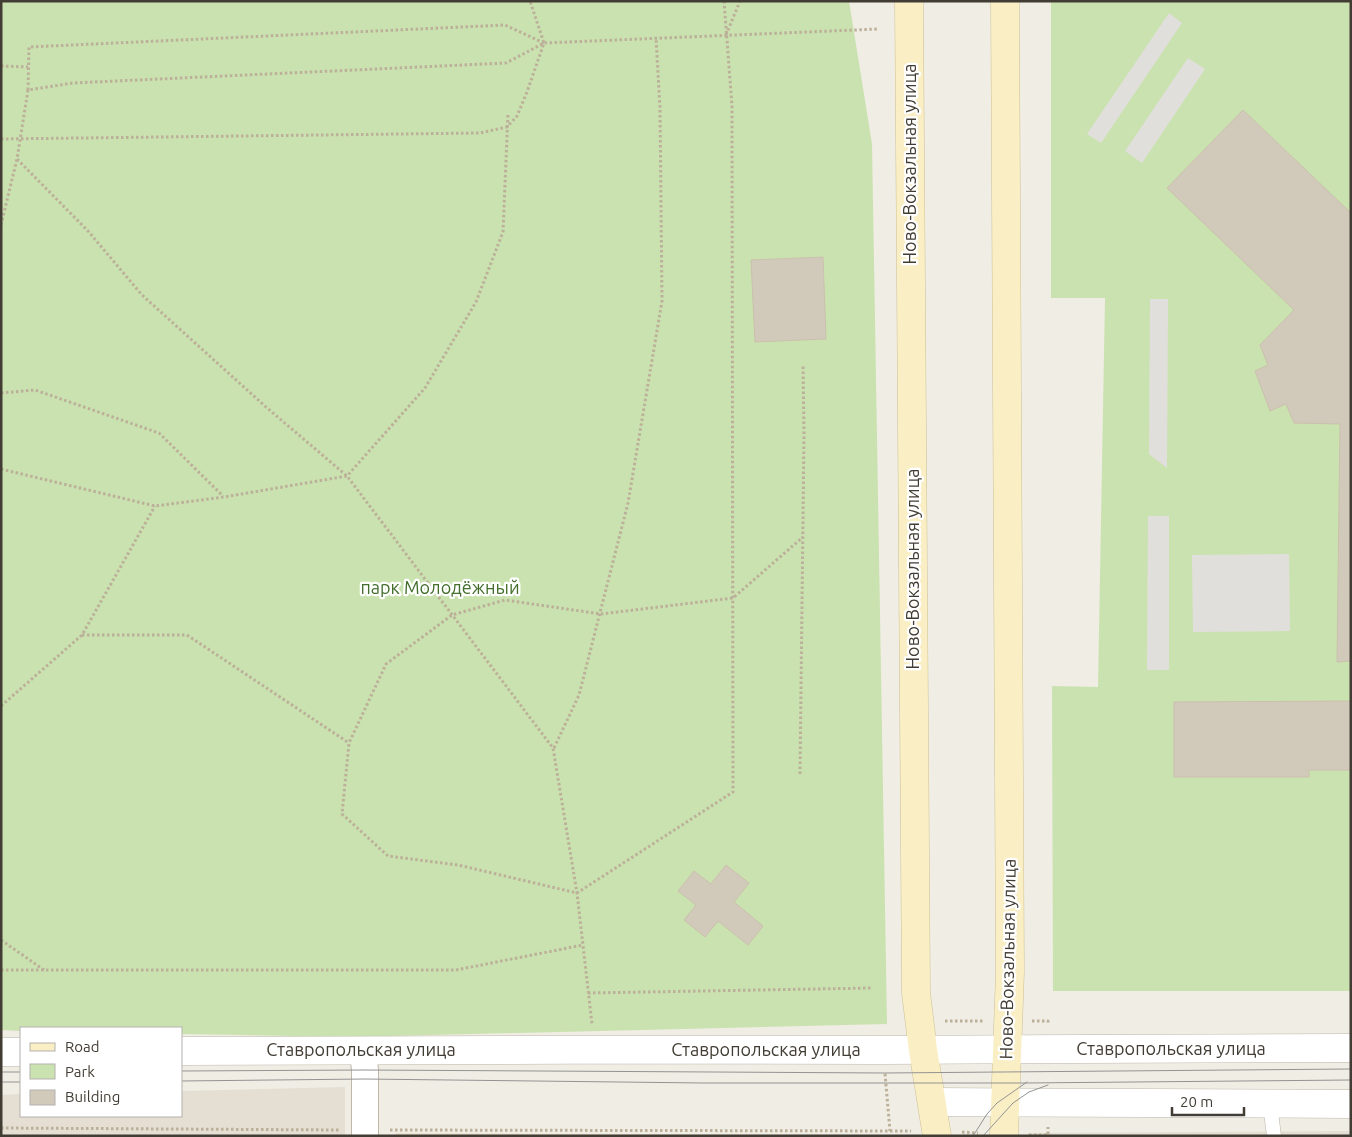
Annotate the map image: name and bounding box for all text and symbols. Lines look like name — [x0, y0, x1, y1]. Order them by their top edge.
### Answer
street label: Ново-Вокзальная улица — [899, 64, 919, 264]
street label: Ново-Вокзальная улица — [902, 469, 922, 669]
park label: парк Молодёжный — [360, 577, 520, 597]
street label: Ново-Вокзальная улица — [995, 858, 1019, 1060]
legend — [20, 1027, 182, 1117]
text: Road — [65, 1038, 100, 1055]
street label: Ставропольская улица — [1076, 1038, 1266, 1058]
street label: Ставропольская улица — [266, 1039, 456, 1059]
street label: Ставропольская улица — [671, 1039, 861, 1059]
text: Park — [65, 1063, 95, 1080]
scale bar — [1172, 1084, 1244, 1116]
text: Building — [65, 1088, 120, 1105]
text: 20 m — [1180, 1093, 1213, 1110]

